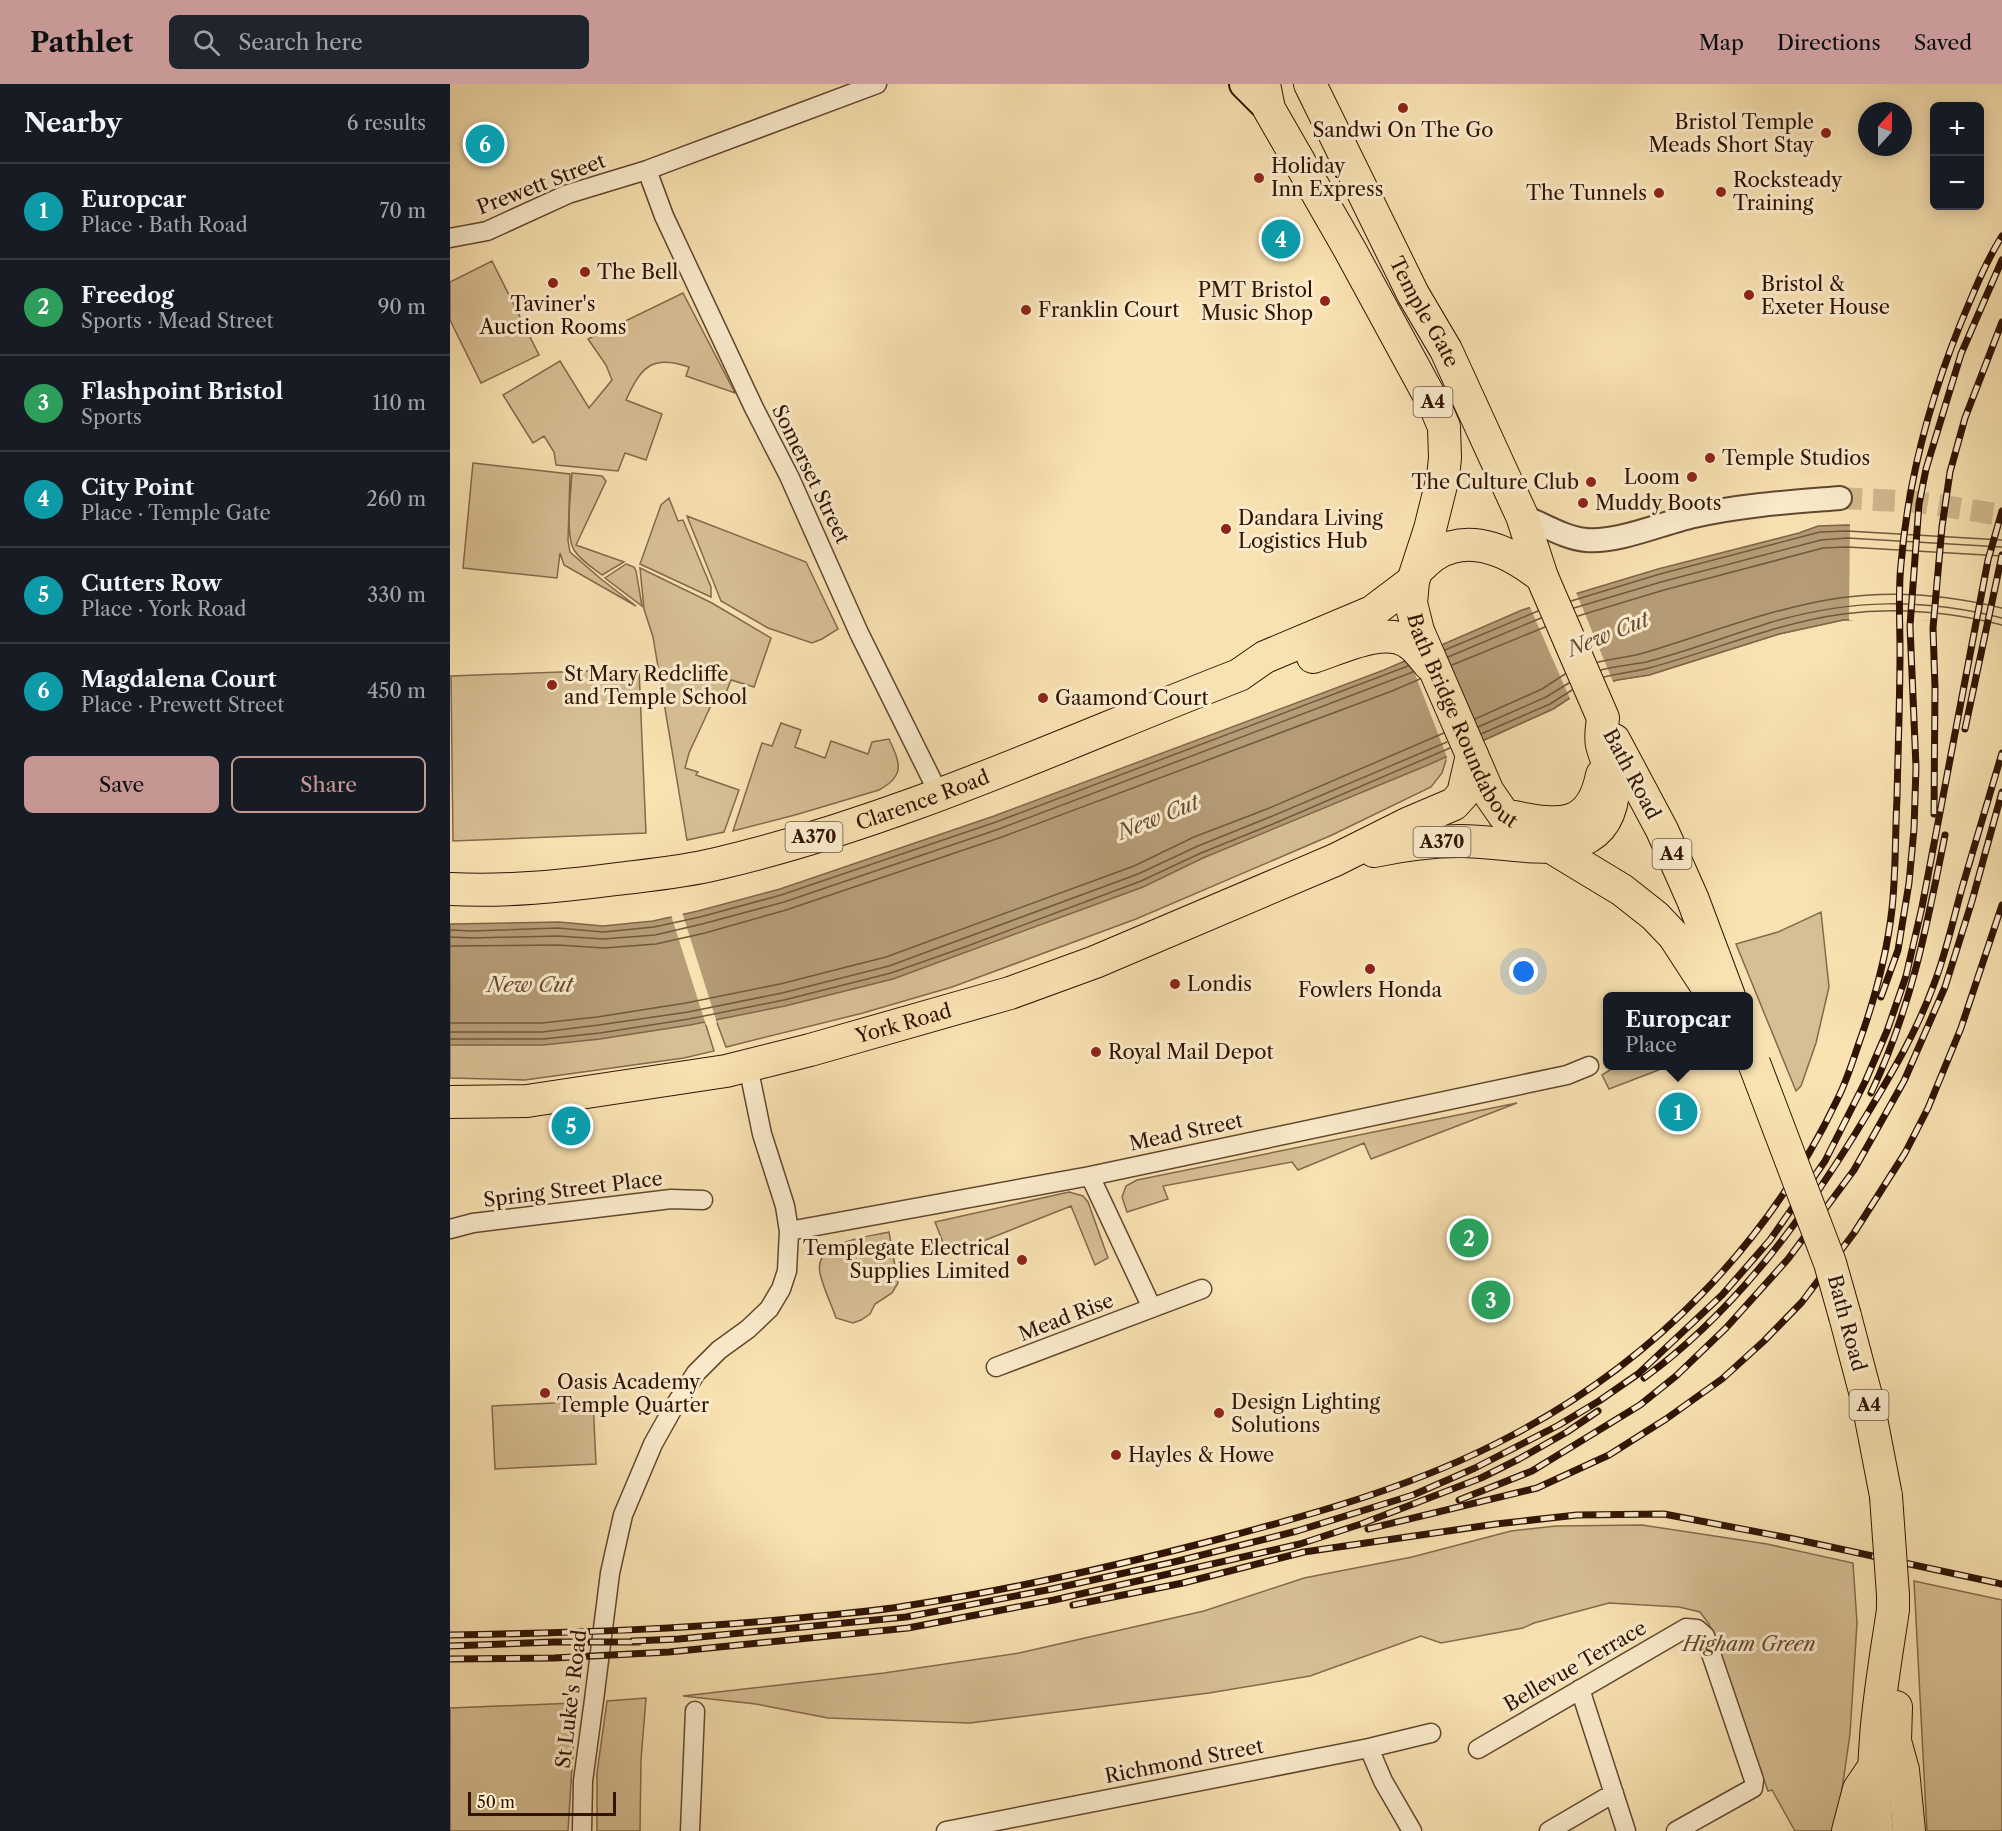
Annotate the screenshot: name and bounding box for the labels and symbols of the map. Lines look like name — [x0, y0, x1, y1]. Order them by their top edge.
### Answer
marker: Sandwi On The Go — [1396, 101, 1410, 115]
north arrow — [1858, 102, 1912, 156]
place label: Bristol Temple Meads Short Stay — [1648, 110, 1815, 157]
place label: Sandwi On The Go — [1312, 118, 1494, 142]
pin: 6 — [465, 122, 504, 166]
marker: Bristol Temple Meads Short Stay — [1819, 126, 1833, 140]
street label: Prewett Street — [473, 148, 609, 220]
place label: Holiday Inn Express — [1271, 154, 1383, 201]
place label: Rocksteady Training — [1733, 168, 1843, 215]
marker: Holiday Inn Express — [1252, 171, 1266, 185]
place label: The Tunnels — [1526, 181, 1647, 205]
marker: Rocksteady Training — [1714, 185, 1728, 199]
marker: The Tunnels — [1652, 186, 1666, 200]
pin: 4 — [1262, 216, 1300, 262]
street label: Temple Gate — [1385, 253, 1464, 371]
place label: The Bell — [597, 260, 678, 284]
marker: The Bell — [578, 265, 592, 279]
place label: Bristol & Exeter House — [1761, 272, 1890, 319]
marker: Taviner's Auction Rooms — [546, 276, 560, 290]
place label: PMT Bristol Music Shop — [1198, 278, 1313, 325]
marker: Bristol & Exeter House — [1742, 288, 1756, 302]
place label: Taviner's Auction Rooms — [479, 292, 626, 339]
marker: PMT Bristol Music Shop — [1318, 294, 1332, 308]
place label: Franklin Court — [1038, 298, 1179, 322]
marker: Franklin Court — [1019, 303, 1033, 317]
road number: A4 — [1414, 387, 1452, 417]
street label: Somerset Street — [767, 401, 855, 547]
place label: Temple Studios — [1722, 446, 1870, 470]
marker: Temple Studios — [1703, 451, 1717, 465]
place label: Loom — [1624, 465, 1680, 489]
place label: The Culture Club — [1411, 470, 1579, 494]
marker: Loom — [1685, 470, 1699, 484]
marker: The Culture Club — [1584, 475, 1598, 489]
place label: Muddy Boots — [1595, 491, 1722, 515]
marker: Muddy Boots — [1576, 496, 1590, 510]
place label: Dandara Living Logistics Hub — [1238, 506, 1383, 553]
marker: Dandara Living Logistics Hub — [1219, 522, 1233, 536]
water label: New Cut — [1562, 606, 1654, 662]
street label: Bath Bridge Roundabout — [1402, 611, 1522, 833]
place label: St Mary Redcliffe and Temple School — [564, 662, 747, 709]
marker: St Mary Redcliffe and Temple School — [545, 678, 559, 692]
place label: Gaamond Court — [1055, 686, 1209, 710]
marker: Gaamond Court — [1036, 691, 1050, 705]
street label: Bath Road — [1598, 725, 1666, 823]
street label: Clarence Road — [853, 765, 993, 835]
water label: New Cut — [1112, 789, 1204, 845]
road number: A370 — [786, 822, 842, 852]
road number: A370 — [1414, 827, 1470, 857]
road number: A4 — [1652, 839, 1692, 869]
your location — [1509, 957, 1538, 986]
marker: Fowlers Honda — [1363, 962, 1377, 976]
water label: New Cut — [485, 972, 574, 997]
place label: Londis — [1187, 972, 1252, 996]
marker: Londis — [1168, 977, 1182, 991]
place label: Fowlers Honda — [1298, 978, 1442, 1002]
street label: York Road — [852, 998, 954, 1049]
place label: Royal Mail Depot — [1108, 1040, 1274, 1064]
marker: Royal Mail Depot — [1089, 1045, 1103, 1059]
pin: 1 — [1658, 1090, 1698, 1134]
pin: 5 — [552, 1104, 590, 1148]
street label: Mead Street — [1127, 1108, 1245, 1156]
street label: Spring Street Place — [482, 1166, 664, 1212]
pin: 2 — [1450, 1216, 1488, 1260]
place label: Templegate Electrical Supplies Limited — [803, 1236, 1010, 1283]
marker: Templegate Electrical Supplies Limited — [1015, 1253, 1029, 1267]
street label: Bath Road — [1823, 1272, 1871, 1374]
pin: 3 — [1472, 1278, 1510, 1322]
street label: Mead Rise — [1015, 1288, 1117, 1346]
place label: Oasis Academy Temple Quarter — [557, 1370, 710, 1417]
marker: Oasis Academy Temple Quarter — [538, 1386, 552, 1400]
place label: Design Lighting Solutions — [1231, 1390, 1381, 1437]
road number: A4 — [1850, 1390, 1888, 1420]
marker: Design Lighting Solutions — [1212, 1406, 1226, 1420]
place label: Hayles & Howe — [1128, 1443, 1274, 1467]
marker: Hayles & Howe — [1109, 1448, 1123, 1462]
street label: Bellevue Terrace — [1500, 1616, 1650, 1716]
street label: St Luke's Road — [551, 1628, 591, 1770]
park label: Higham Green — [1680, 1632, 1816, 1656]
street label: Richmond Street — [1103, 1734, 1265, 1788]
scale bar — [468, 1789, 616, 1816]

